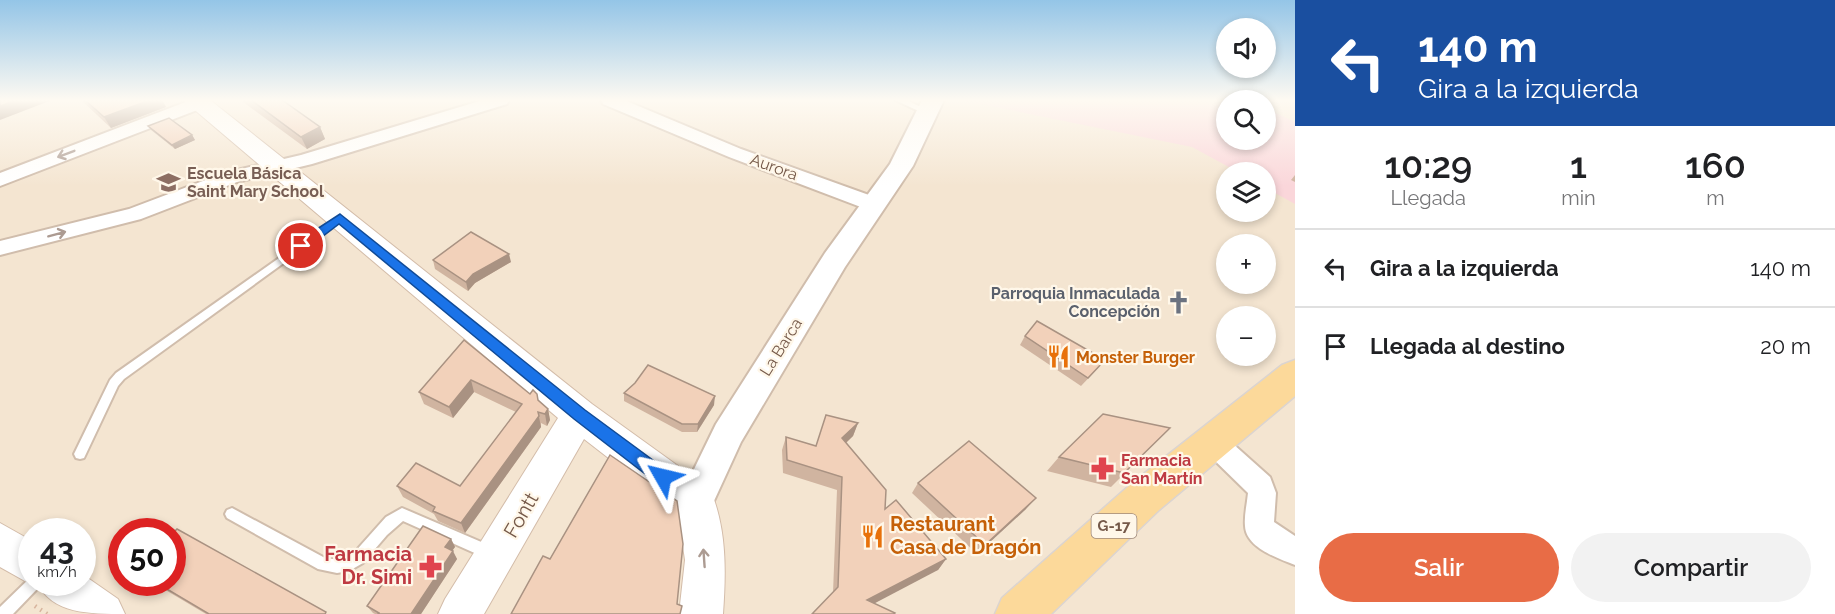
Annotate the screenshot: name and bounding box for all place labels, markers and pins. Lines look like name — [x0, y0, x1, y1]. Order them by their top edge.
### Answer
place label: Escuela Básica Saint Mary School — [187, 164, 325, 201]
school or university icon: Escuela Básica Saint Mary School — [156, 169, 182, 195]
pin — [275, 220, 326, 271]
place label: Parroquia Inmaculada Concepción — [991, 284, 1160, 321]
church icon: Parroquia Inmaculada Concepción — [1165, 289, 1191, 315]
restaurant icon: Monster Burger — [1045, 344, 1071, 370]
place label: Monster Burger — [1076, 348, 1195, 367]
place label: Farmacia San Martín — [1121, 451, 1202, 488]
pharmacy icon: Farmacia San Martín — [1090, 456, 1116, 482]
place label: Restaurant Casa de Dragón — [890, 512, 1041, 559]
restaurant icon: Restaurant Casa de Dragón — [859, 523, 885, 549]
place label: Farmacia Dr. Simi — [324, 542, 412, 589]
pharmacy icon: Farmacia Dr. Simi — [417, 553, 443, 579]

